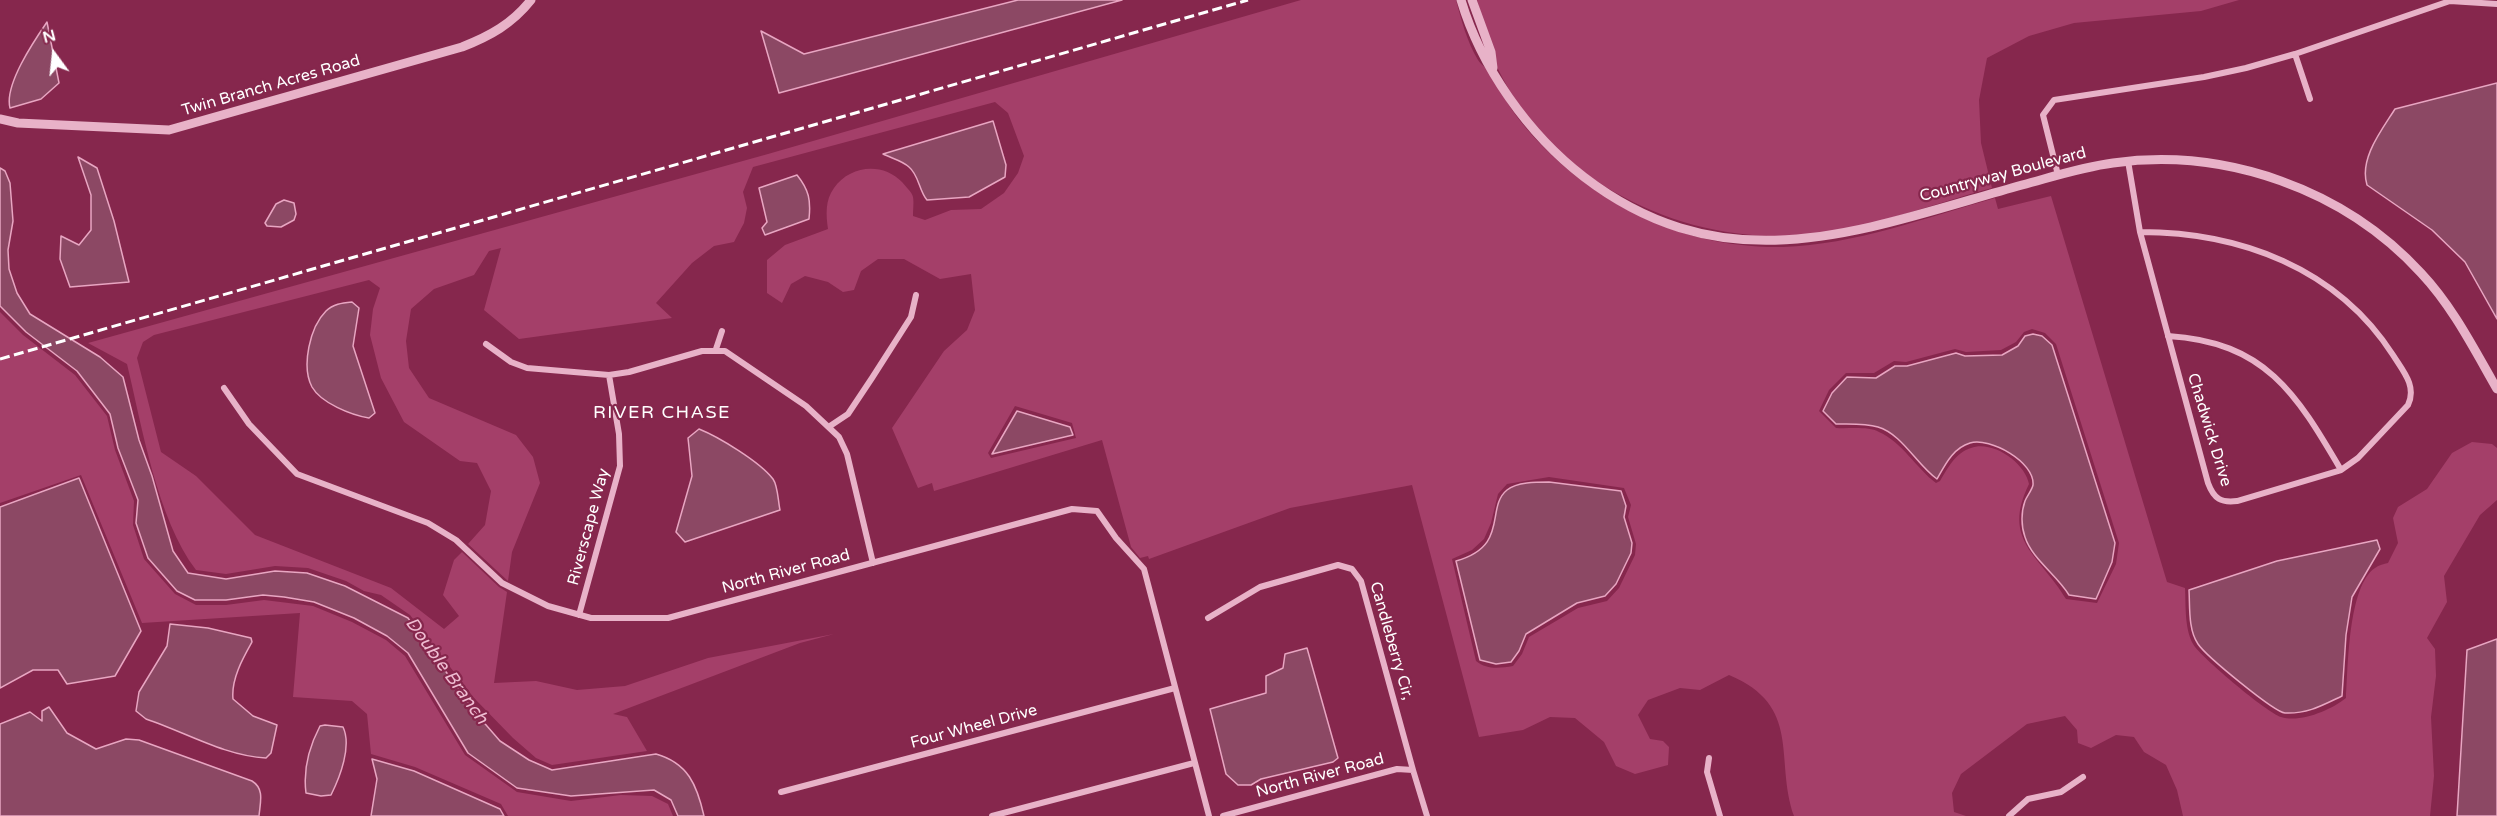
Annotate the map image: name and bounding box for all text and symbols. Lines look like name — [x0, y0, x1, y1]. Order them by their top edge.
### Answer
north arrow — [24, 24, 84, 84]
text: N — [41, 25, 58, 48]
street label: Twin Branch Acres Road — [180, 51, 362, 121]
street label: Countryway Boulevard — [1918, 144, 2088, 206]
street label: Chadwick Drive — [2183, 371, 2235, 489]
district label: RIVER CHASE — [593, 402, 731, 424]
street label: Riverscape Way — [564, 466, 614, 588]
street label: North River Road — [720, 546, 852, 598]
street label: Candleberry Cir, — [1365, 580, 1417, 702]
water label: Double Branch — [400, 613, 492, 729]
street label: Four Wheel Drive — [909, 701, 1039, 753]
street label: North River Road — [1254, 750, 1386, 802]

